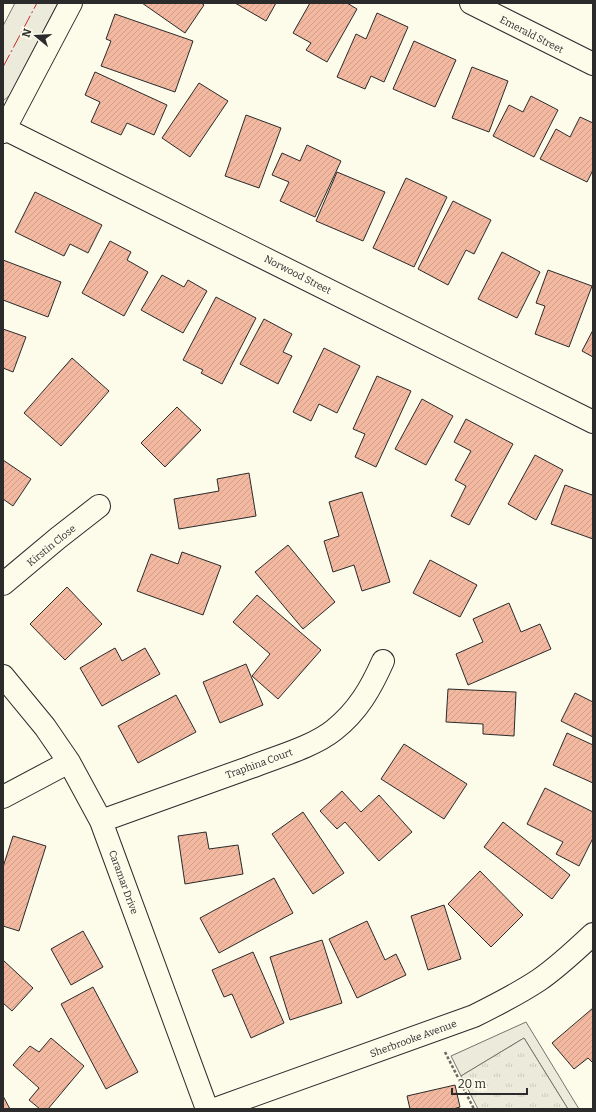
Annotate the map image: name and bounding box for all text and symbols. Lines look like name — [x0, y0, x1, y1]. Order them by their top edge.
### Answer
street label: Emerald Street — [498, 14, 566, 56]
north arrow — [16, 16, 56, 56]
text: N — [19, 27, 35, 39]
street label: Norwood Street — [262, 253, 333, 297]
street label: Kirstin Close — [25, 523, 78, 569]
street label: Traphina Court — [224, 746, 295, 782]
street label: Caramar Drive — [106, 849, 140, 916]
street label: Sherbrooke Avenue — [368, 1018, 458, 1060]
scale bar — [452, 1070, 527, 1096]
text: 20 m — [458, 1077, 487, 1091]

